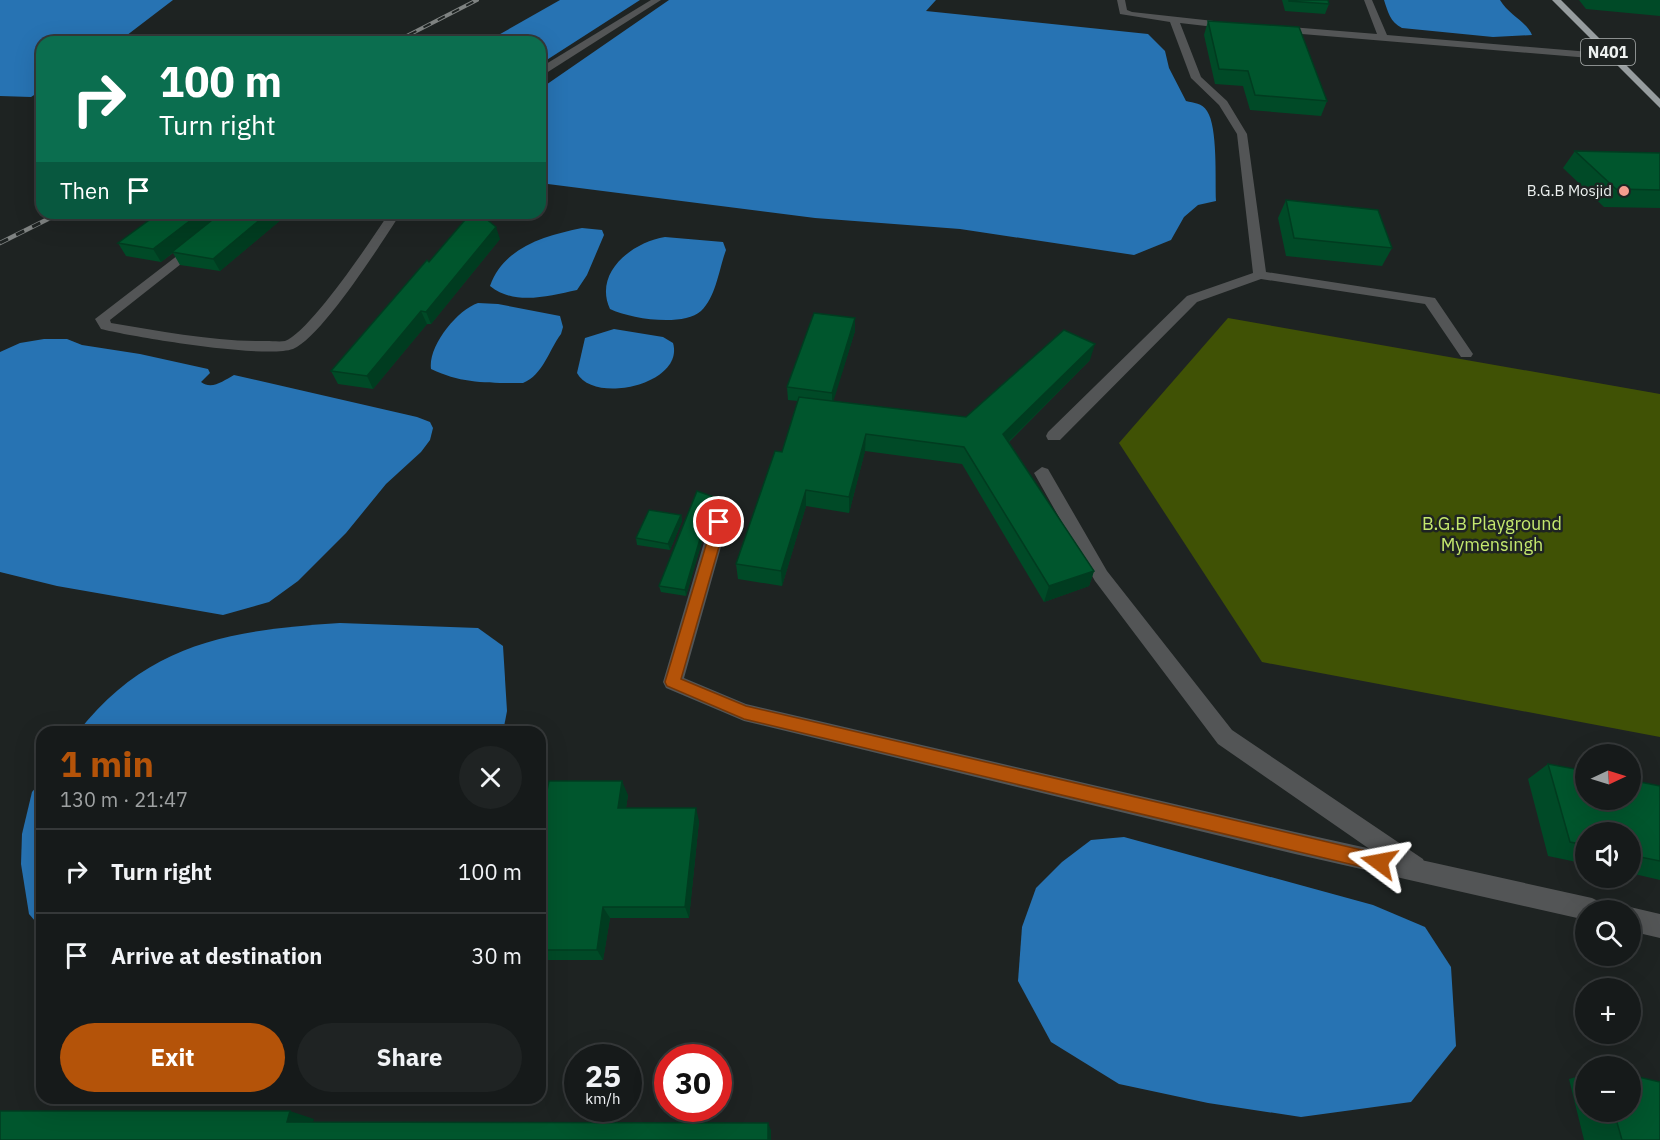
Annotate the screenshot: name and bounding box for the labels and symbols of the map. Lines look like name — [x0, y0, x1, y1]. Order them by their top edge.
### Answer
road number: N401 — [1581, 39, 1635, 65]
place label: B.G.B Mosjid — [1527, 181, 1612, 200]
marker: B.G.B Mosjid — [1617, 184, 1631, 198]
pin — [693, 496, 744, 547]
park label: B.G.B Playground Mymensingh — [1422, 512, 1562, 556]
north arrow — [1575, 744, 1641, 810]
position arrow — [1347, 830, 1411, 894]
speed limit sign: 30 — [654, 1044, 732, 1122]

